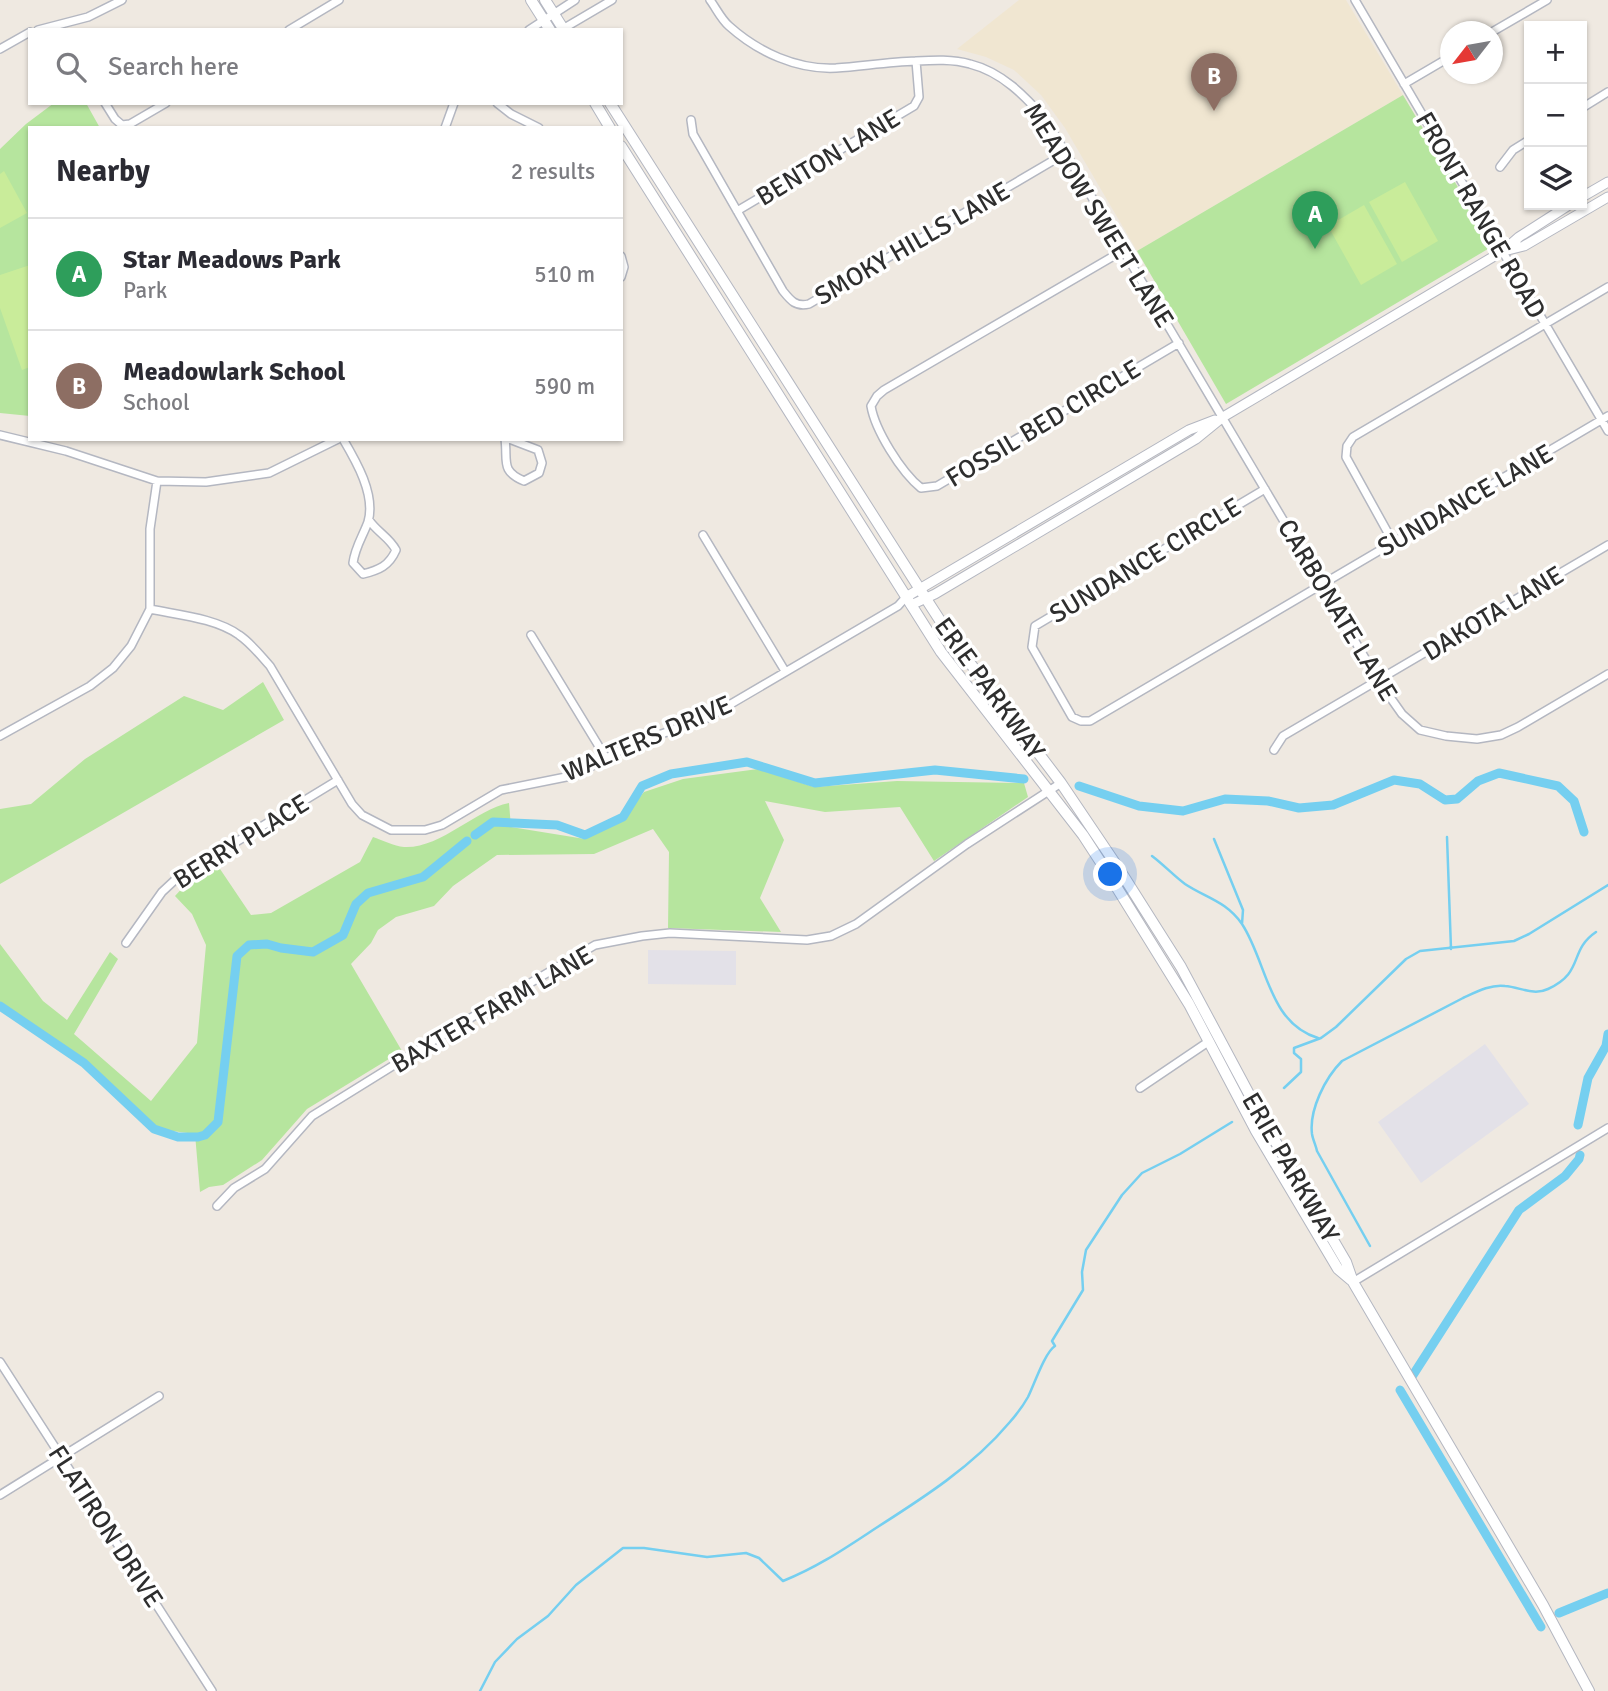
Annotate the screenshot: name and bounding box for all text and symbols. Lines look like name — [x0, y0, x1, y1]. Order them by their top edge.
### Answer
north arrow — [1440, 21, 1503, 84]
map controls — [1524, 21, 1587, 210]
button: + — [1524, 21, 1587, 84]
search box — [28, 28, 623, 105]
icon: search — [52, 48, 90, 86]
text: Search here — [108, 51, 239, 83]
pin: B — [1191, 53, 1237, 111]
button: − — [1524, 84, 1587, 147]
street label: MEADOW SWEET LANE — [1016, 97, 1180, 334]
street label: BENTON LANE — [751, 102, 906, 213]
street label: FRONT RANGE ROAD — [1408, 107, 1552, 324]
button: layers — [1524, 147, 1587, 210]
text: Nearby — [56, 153, 150, 190]
text: 2 results — [511, 157, 595, 186]
street label: SMOKY HILLS LANE — [809, 175, 1016, 313]
pin: A — [1292, 191, 1338, 249]
text: Star Meadows Park — [123, 244, 341, 276]
text: A — [72, 260, 86, 289]
text: 510 m — [534, 260, 595, 289]
text: Park — [123, 276, 167, 305]
street label: FOSSIL BED CIRCLE — [940, 353, 1147, 495]
text: Meadowlark School — [123, 356, 345, 388]
text: B — [72, 372, 86, 401]
text: 590 m — [534, 372, 595, 401]
text: School — [123, 388, 190, 417]
street label: SUNDANCE LANE — [1372, 438, 1559, 564]
street label: SUNDANCE CIRCLE — [1044, 491, 1247, 631]
street label: CARBONATE LANE — [1270, 514, 1404, 707]
street label: DAKOTA LANE — [1417, 559, 1570, 668]
street label: ERIE PARKWAY — [927, 611, 1051, 766]
street label: WALTERS DRIVE — [558, 689, 737, 789]
street label: BERRY PLACE — [168, 788, 315, 896]
your location — [1093, 857, 1127, 891]
street label: BAXTER FARM LANE — [386, 939, 599, 1081]
street label: ERIE PARKWAY — [1234, 1087, 1346, 1248]
street label: FLATIRON DRIVE — [41, 1439, 170, 1614]

